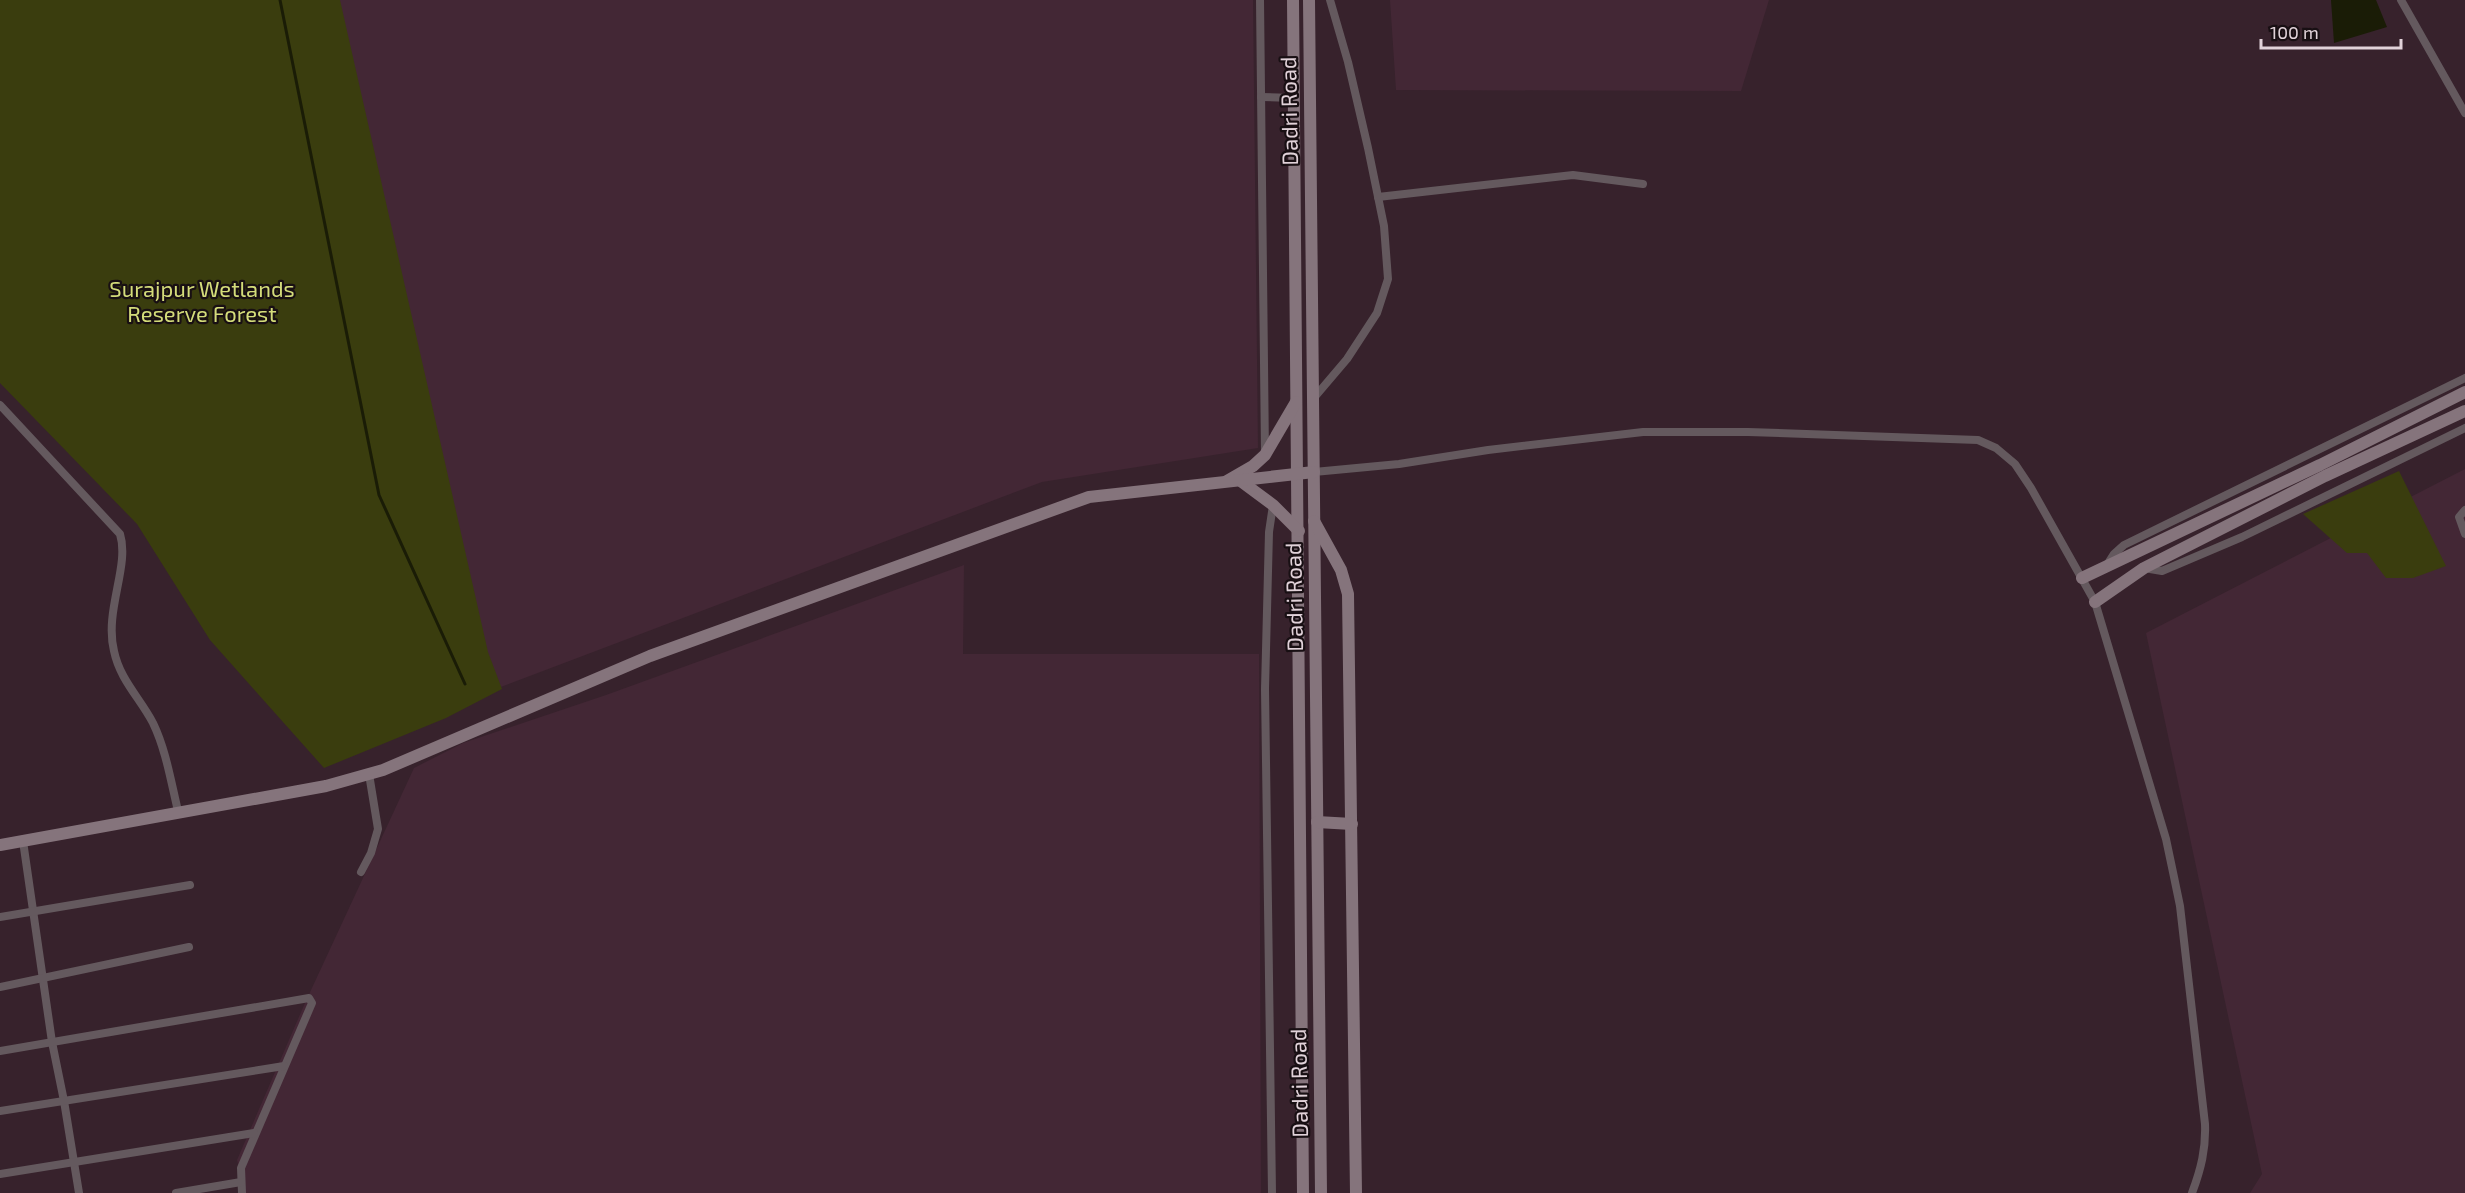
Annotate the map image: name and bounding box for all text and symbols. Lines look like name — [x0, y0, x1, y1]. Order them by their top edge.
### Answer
scale bar — [2261, 12, 2400, 50]
text: 100 m — [2270, 21, 2319, 43]
street label: Dadri Road — [1274, 56, 1302, 166]
park label: Surajpur Wetlands Reserve Forest — [109, 275, 295, 326]
street label: Dadri Road — [1279, 542, 1307, 652]
street label: Dadri Road — [1284, 1028, 1312, 1138]

